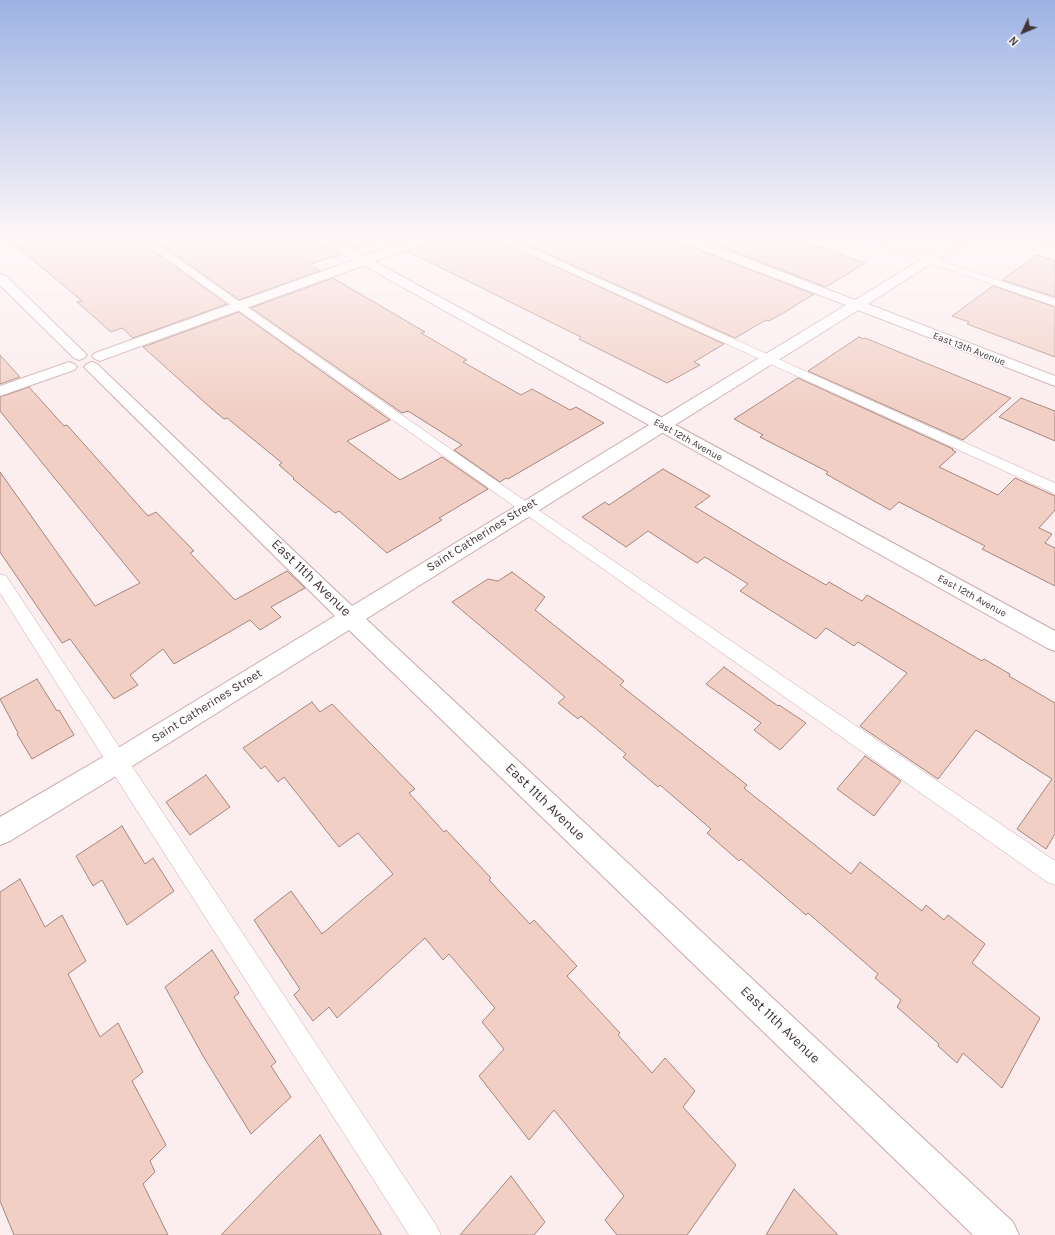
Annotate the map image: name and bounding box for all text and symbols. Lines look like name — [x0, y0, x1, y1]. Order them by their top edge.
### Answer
north arrow — [1003, 12, 1043, 52]
text: N — [1007, 33, 1021, 48]
street label: East 13th Avenue — [931, 330, 1007, 368]
street label: East 12th Avenue — [652, 416, 724, 464]
street label: Saint Catherines Street — [424, 495, 540, 575]
street label: East 11th Avenue — [268, 536, 354, 620]
street label: East 12th Avenue — [936, 572, 1008, 620]
street label: Saint Catherines Street — [149, 666, 265, 746]
street label: East 11th Avenue — [502, 760, 588, 844]
street label: East 11th Avenue — [737, 983, 823, 1067]

